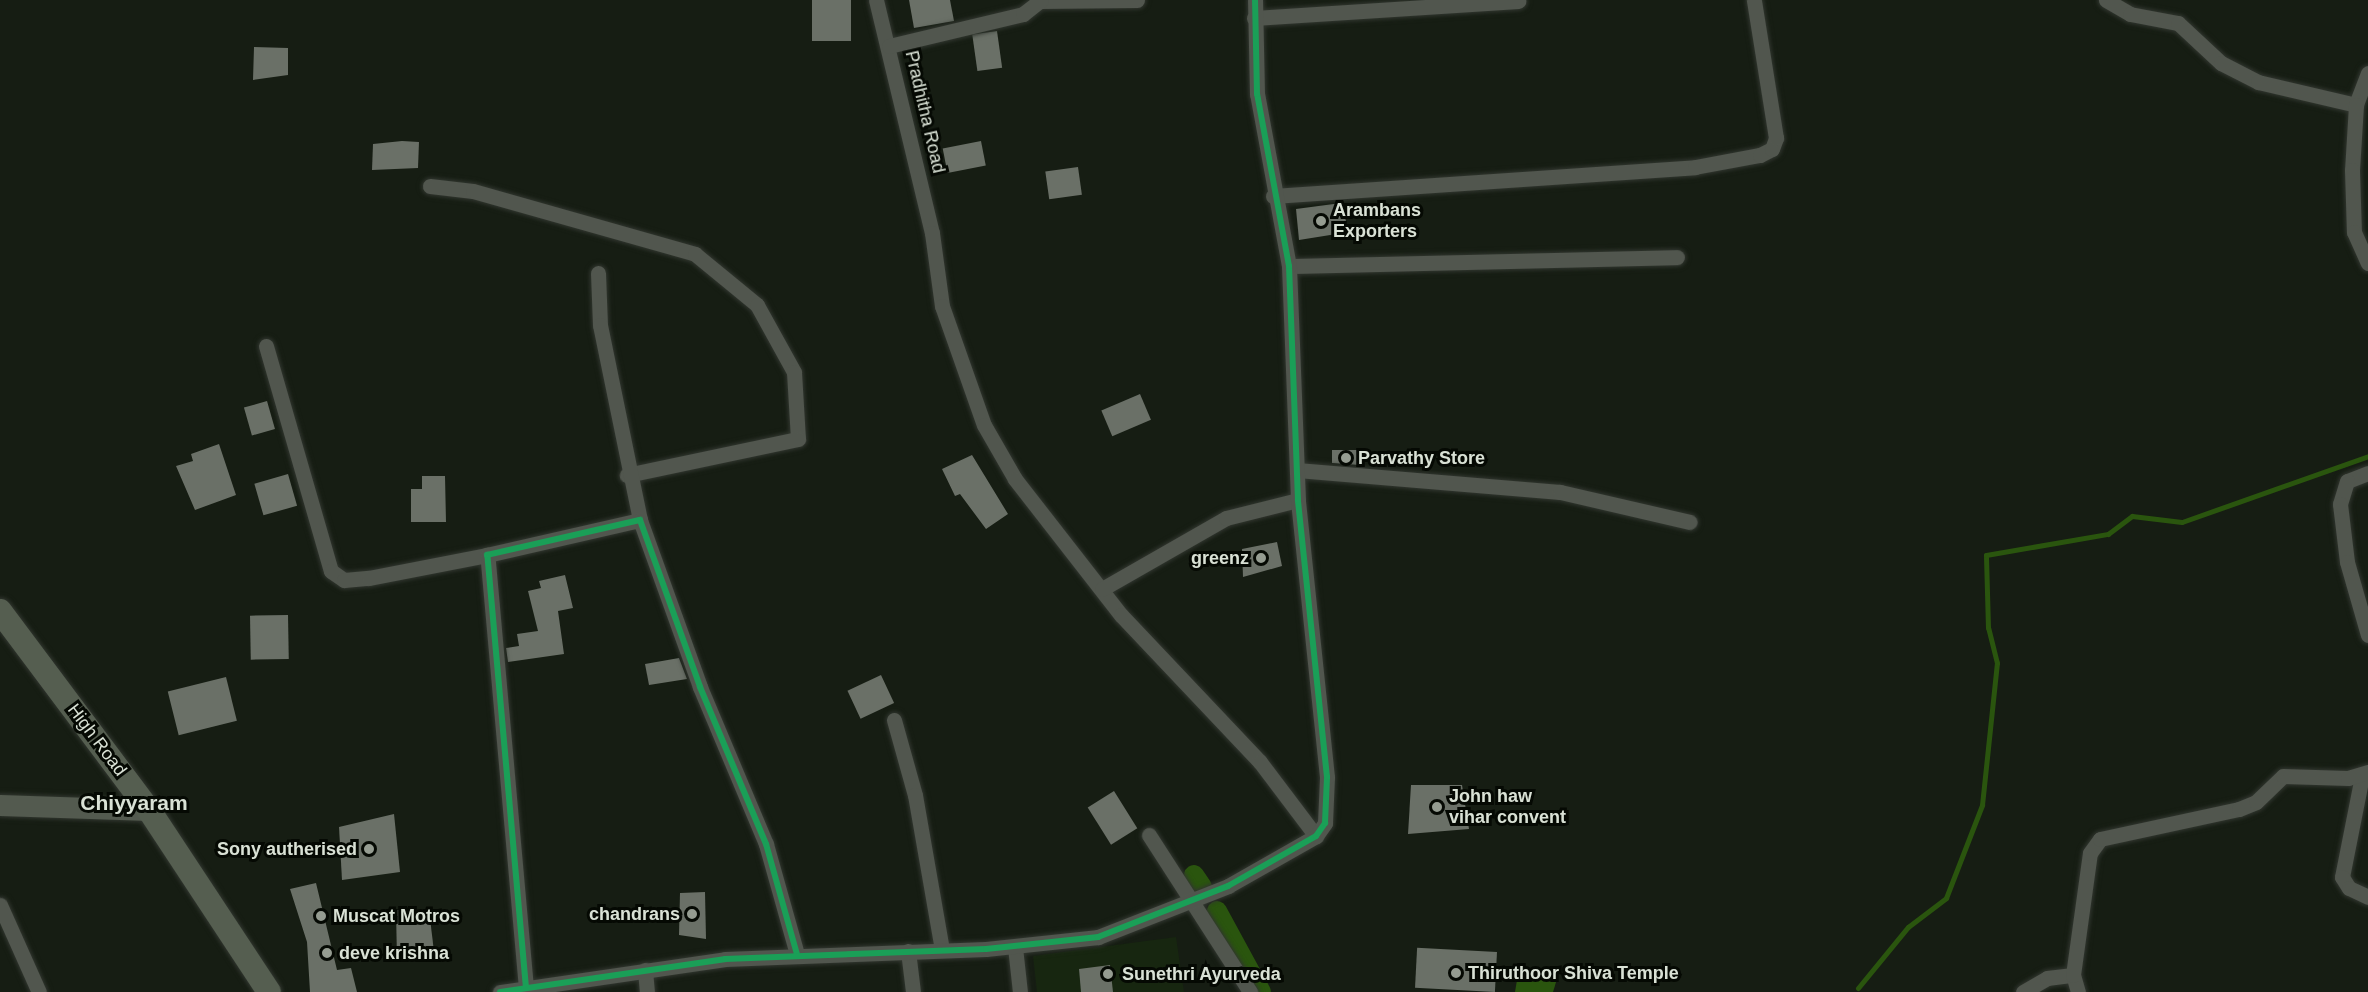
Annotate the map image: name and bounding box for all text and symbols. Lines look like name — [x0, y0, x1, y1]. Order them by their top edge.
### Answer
street label: Pradhitha Road — [900, 49, 950, 175]
place label: Arambans Exporters — [1333, 200, 1421, 242]
marker: Arambans Exporters — [1314, 214, 1328, 228]
place label: Parvathy Store — [1358, 447, 1485, 469]
marker: Parvathy Store — [1339, 451, 1353, 465]
place label: greenz — [1191, 547, 1249, 569]
marker: greenz — [1254, 551, 1268, 565]
street label: High Road — [63, 700, 131, 780]
place label: John haw vihar convent — [1449, 786, 1566, 828]
district label: Chiyyaram — [80, 790, 188, 816]
marker: John haw vihar convent — [1430, 800, 1444, 814]
place label: Sony autherised — [217, 838, 357, 860]
marker: Sony autherised — [362, 842, 376, 856]
place label: chandrans — [589, 903, 680, 925]
place label: Muscat Motros — [333, 905, 460, 927]
marker: chandrans — [685, 907, 699, 921]
marker: Muscat Motros — [314, 909, 328, 923]
place label: deve krishna — [339, 942, 449, 964]
marker: deve krishna — [320, 946, 334, 960]
place label: Thiruthoor Shiva Temple — [1468, 962, 1679, 984]
place label: Sunethri Ayurveda — [1122, 963, 1281, 985]
marker: Sunethri Ayurveda — [1099, 965, 1117, 983]
marker: Thiruthoor Shiva Temple — [1449, 966, 1463, 980]

